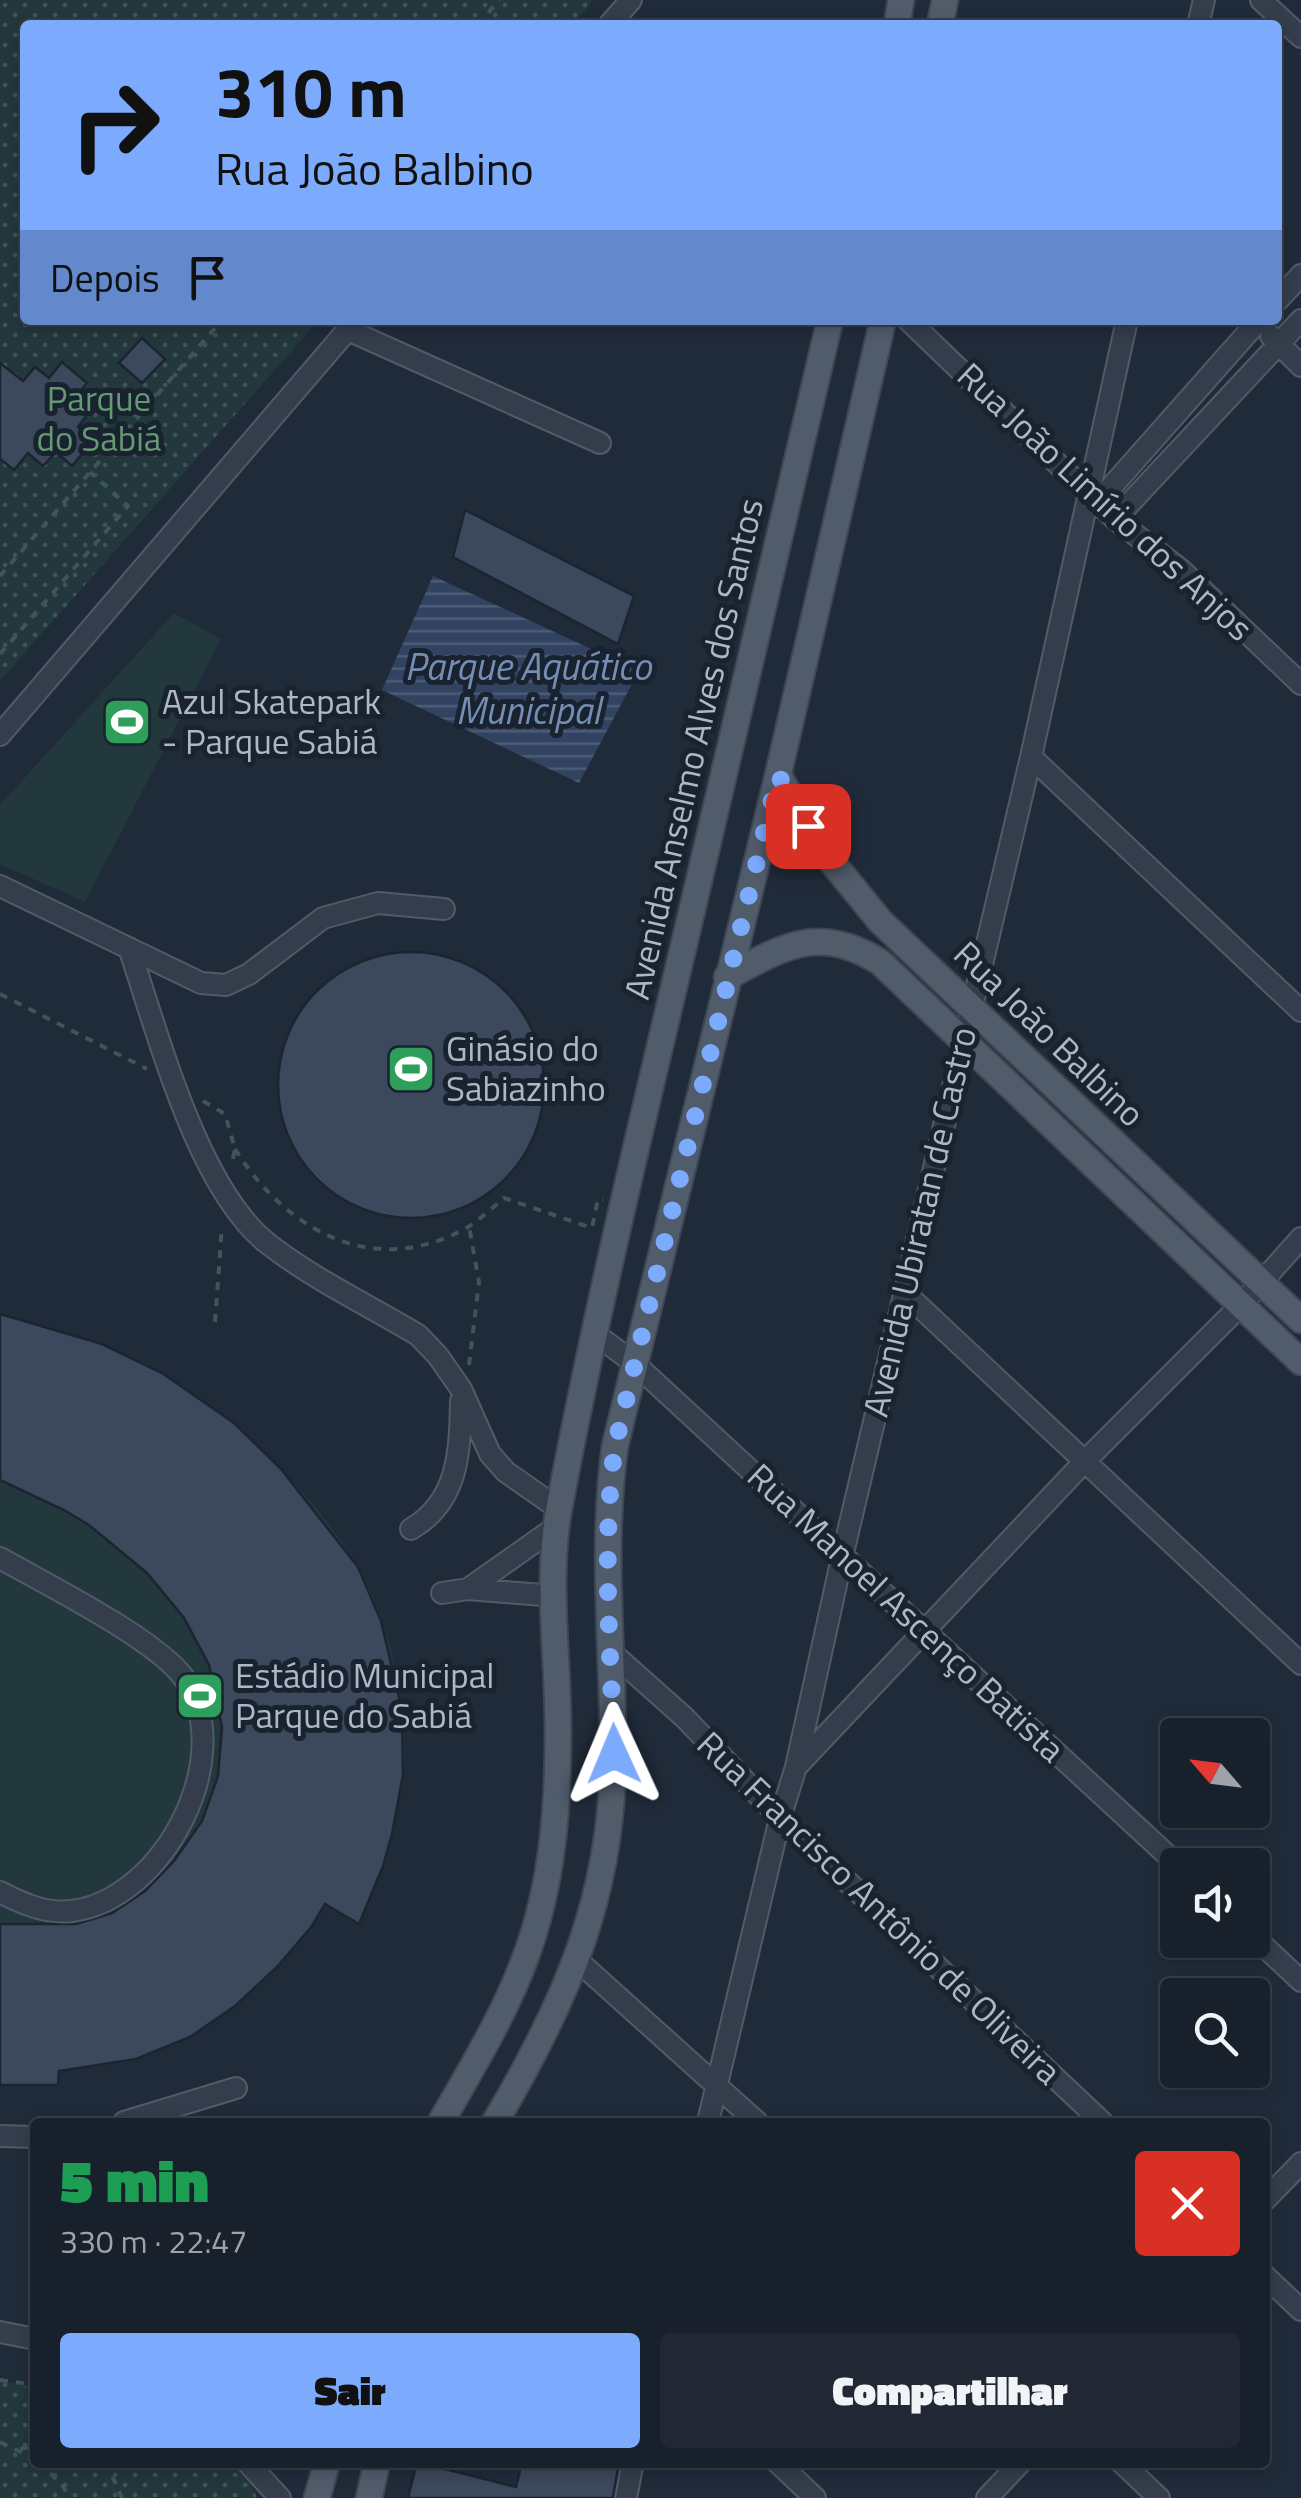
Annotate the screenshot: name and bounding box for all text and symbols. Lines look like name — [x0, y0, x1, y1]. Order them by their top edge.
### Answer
text: 310 m — [215, 38, 407, 144]
icon: right — [50, 60, 180, 190]
text: Rua João Balbino — [215, 134, 534, 202]
text: Depois — [50, 249, 160, 307]
icon: arrive — [180, 250, 235, 305]
street label: Rua João Limírio dos Anjos — [945, 349, 1266, 653]
park label: Parque do Sabiá — [37, 371, 161, 465]
street label: Avenida Anselmo Alves dos Santos — [609, 493, 777, 1004]
water label: Parque Aquático Municipal — [405, 637, 652, 739]
place label: Azul Skatepark - Parque Sabiá — [162, 674, 381, 768]
sports icon: Azul Skatepark - Parque Sabiá — [101, 696, 153, 748]
pin — [766, 784, 851, 869]
icon: arrive — [781, 799, 836, 854]
street label: Rua João Balbino — [942, 928, 1158, 1139]
place label: Ginásio do Sabiazinho — [446, 1021, 606, 1115]
street label: Avenida Ubiratan de Castro — [848, 1022, 990, 1422]
sports icon: Ginásio do Sabiazinho — [385, 1043, 437, 1095]
street label: Rua Manoel Ascenço Batista — [735, 1450, 1078, 1775]
place label: Estádio Municipal Parque do Sabiá — [235, 1648, 494, 1742]
sports icon: Estádio Municipal Parque do Sabiá — [174, 1670, 226, 1722]
position arrow — [562, 1702, 666, 1806]
street label: Rua Francisco Antônio de Oliveira — [685, 1718, 1074, 2097]
north arrow — [1160, 1718, 1270, 1828]
map controls — [1160, 1718, 1270, 2088]
button: sound — [1160, 1848, 1270, 1958]
button: search — [1160, 1978, 1270, 2088]
text: 5 min — [60, 2134, 209, 2225]
button: close — [1135, 2151, 1240, 2256]
text: 330 m · 22:47 — [60, 2217, 247, 2265]
button: Sair — [60, 2333, 640, 2448]
button: Compartilhar — [660, 2333, 1240, 2448]

